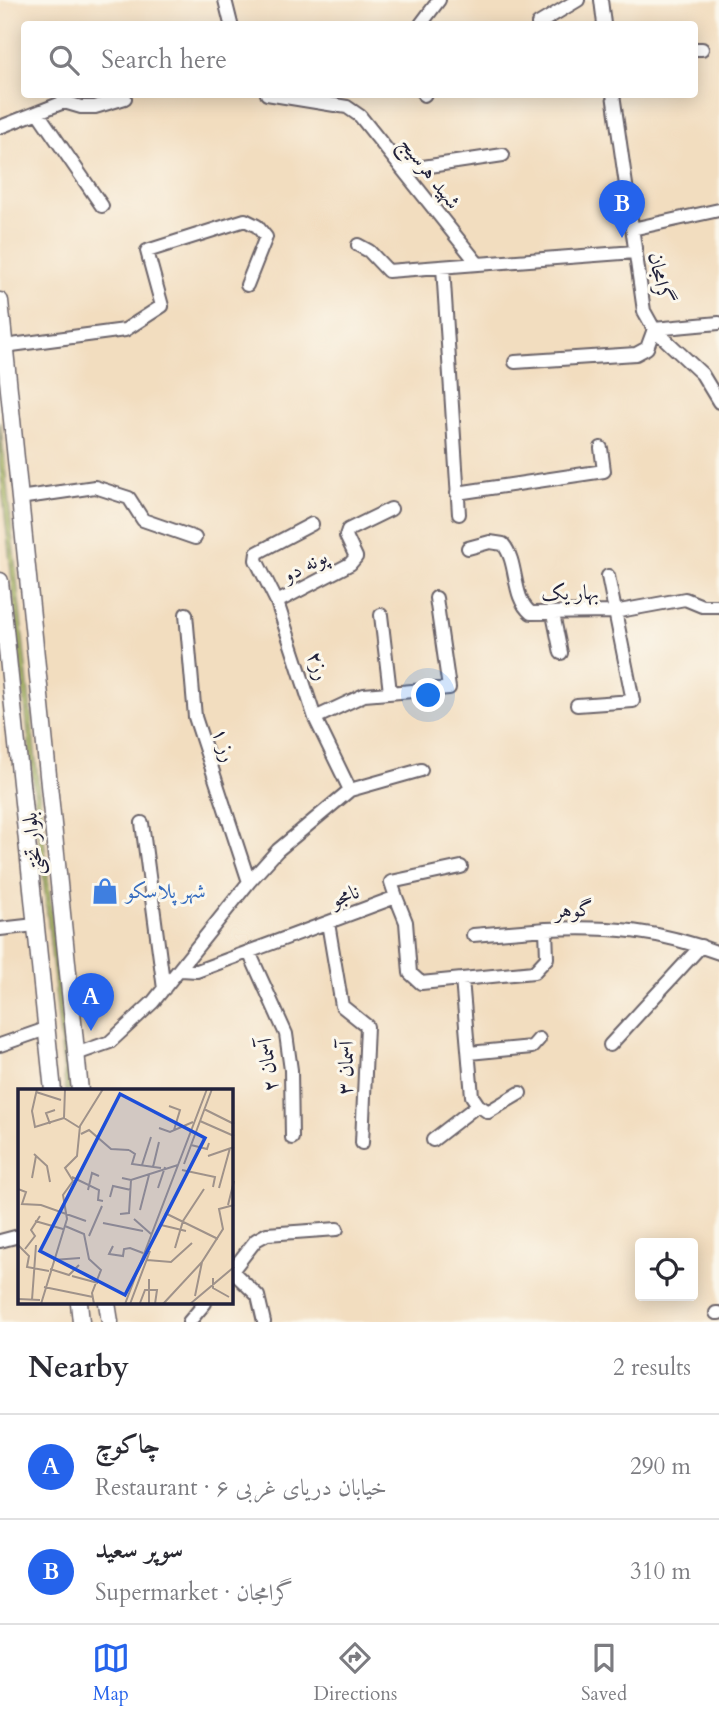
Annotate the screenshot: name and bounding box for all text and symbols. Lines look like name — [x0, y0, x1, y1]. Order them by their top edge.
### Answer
search box — [21, 21, 698, 98]
icon: search — [45, 41, 83, 79]
text: Search here — [101, 42, 227, 77]
street label: شهید هرسیج — [389, 131, 468, 218]
pin: B — [599, 180, 645, 238]
street label: گرامجان — [641, 250, 679, 306]
street label: پونه دو — [276, 542, 333, 590]
street label: بهار یک — [541, 578, 599, 608]
street label: رز۲ — [300, 648, 336, 684]
your location — [411, 678, 445, 712]
street label: رز ۱ — [205, 724, 243, 766]
street label: بلوار تختی — [15, 811, 51, 877]
shop icon: شهر پلاسکو — [90, 876, 120, 906]
place label: شهر پلاسکو — [124, 877, 206, 906]
street label: نامجو — [325, 877, 364, 915]
street label: گوهر — [553, 895, 593, 925]
pin: A — [68, 973, 114, 1031]
street label: آسمان ۲ — [250, 1034, 286, 1094]
street label: آسمان ۳ — [331, 1038, 362, 1095]
inset map — [18, 1089, 233, 1304]
map controls — [635, 1238, 698, 1301]
button: locate — [635, 1238, 698, 1301]
text: Nearby — [28, 1347, 129, 1388]
text: 2 results — [613, 1352, 691, 1383]
text: چاکوچ — [95, 1427, 160, 1462]
text: A — [42, 1451, 60, 1482]
text: 290 m — [630, 1451, 691, 1482]
text: Restaurant · خیابان دریای غربی ۶ — [95, 1472, 387, 1503]
text: سوپر سعید — [95, 1532, 183, 1567]
text: B — [43, 1556, 59, 1587]
text: 310 m — [630, 1556, 691, 1587]
text: Supermarket · گرامجان — [95, 1577, 293, 1608]
tab: Map — [92, 1639, 130, 1707]
tab: Directions — [314, 1639, 397, 1707]
tab: Saved — [581, 1639, 627, 1707]

